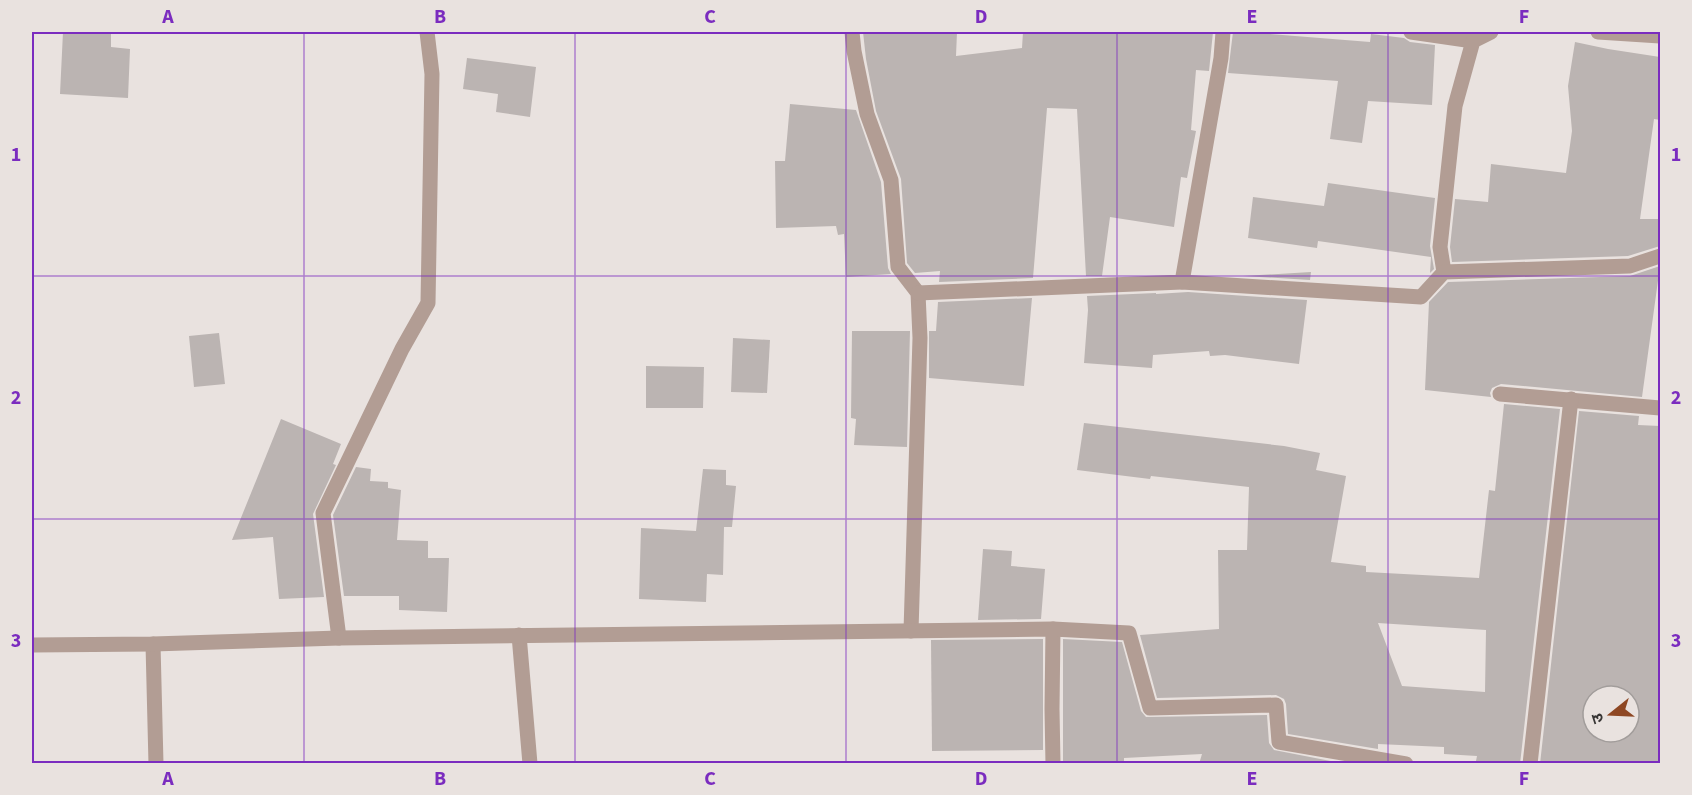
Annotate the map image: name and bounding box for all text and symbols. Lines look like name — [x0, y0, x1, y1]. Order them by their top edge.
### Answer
text: A — [161, 3, 174, 31]
text: B — [434, 3, 446, 31]
text: C — [704, 3, 716, 31]
text: D — [975, 3, 987, 31]
text: E — [1247, 3, 1257, 31]
text: F — [1519, 3, 1529, 31]
text: 1 — [11, 141, 21, 169]
text: 1 — [1671, 141, 1681, 169]
text: 2 — [11, 384, 21, 412]
text: 2 — [1671, 384, 1681, 412]
text: 3 — [11, 627, 21, 655]
text: 3 — [1671, 627, 1681, 655]
north arrow — [1581, 684, 1641, 744]
text: उ — [1586, 710, 1610, 726]
text: A — [161, 765, 174, 793]
text: B — [434, 765, 446, 793]
text: C — [704, 765, 716, 793]
text: D — [975, 765, 987, 793]
text: E — [1247, 765, 1257, 793]
text: F — [1519, 765, 1529, 793]

